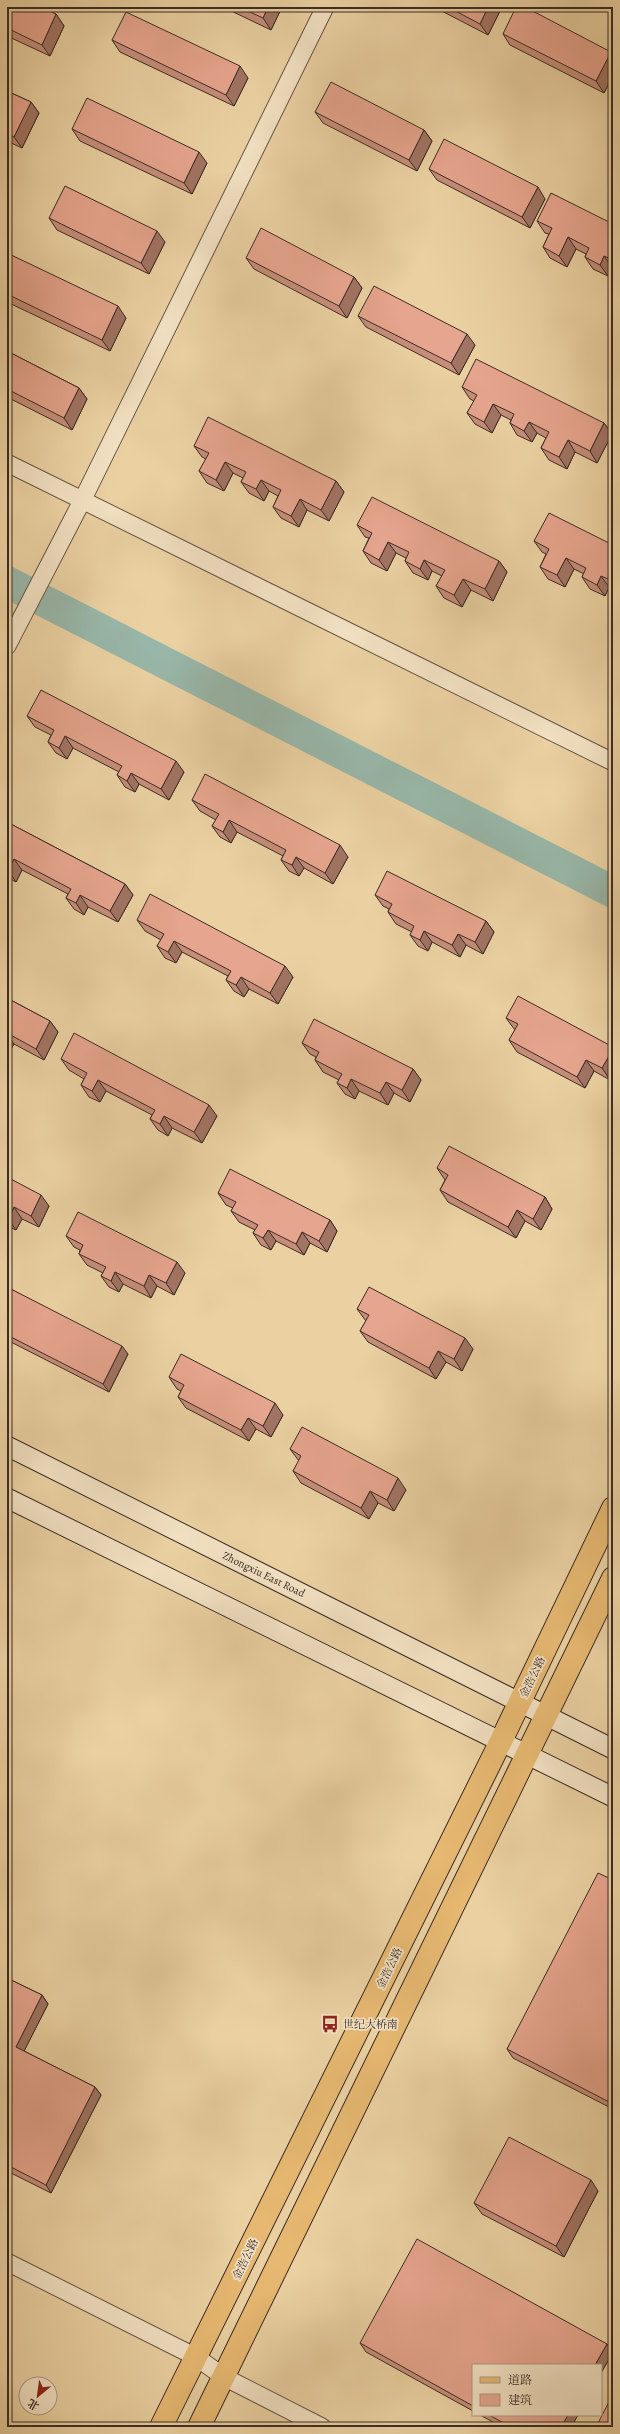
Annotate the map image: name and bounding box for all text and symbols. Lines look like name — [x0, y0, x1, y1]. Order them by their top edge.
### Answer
street label: Zhongxiu East Road — [220, 1548, 308, 1601]
street label: 金浩公路 — [516, 1654, 549, 1700]
street label: 金浩公路 — [373, 1945, 406, 1991]
bus stop icon: 世纪大桥南 — [320, 2014, 340, 2034]
place label: 世纪大桥南 — [343, 2017, 398, 2032]
street label: 金浩公路 — [229, 2236, 262, 2282]
legend — [472, 2364, 602, 2416]
text: 道路 — [508, 2372, 532, 2388]
north arrow — [18, 2376, 58, 2416]
text: 建筑 — [508, 2392, 532, 2408]
text: 北 — [25, 2395, 42, 2414]

